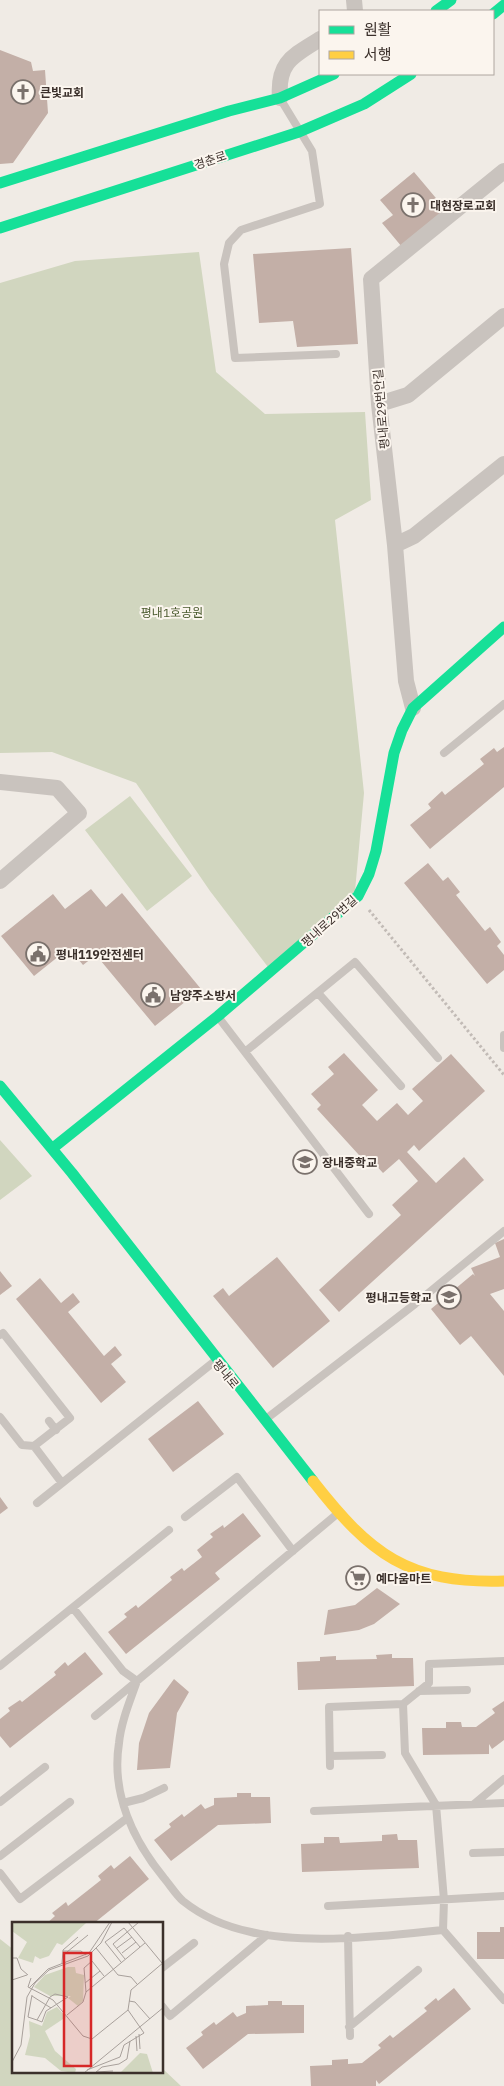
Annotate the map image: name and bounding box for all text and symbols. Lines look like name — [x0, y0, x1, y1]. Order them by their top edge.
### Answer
legend — [319, 10, 494, 75]
text: 원활 — [364, 20, 392, 39]
text: 서행 — [364, 45, 392, 64]
church icon: 큰빛교회 — [10, 79, 36, 105]
place label: 큰빛교회 — [40, 85, 84, 100]
street label: 경춘로 — [192, 148, 228, 172]
church icon: 대현장로교회 — [400, 192, 426, 218]
place label: 대현장로교회 — [430, 198, 496, 213]
street label: 평내로29번안길 — [370, 368, 392, 450]
park label: 평내1호공원 — [141, 605, 203, 620]
street label: 평내로29번길 — [298, 892, 360, 950]
public building icon: 평내119안전센터 — [25, 941, 51, 967]
place label: 평내119안전센터 — [56, 947, 144, 962]
public building icon: 남양주소방서 — [140, 982, 166, 1008]
place label: 남양주소방서 — [170, 988, 236, 1003]
school or university icon: 장내중학교 — [292, 1149, 318, 1175]
place label: 장내중학교 — [322, 1155, 377, 1170]
school or university icon: 평내고등학교 — [436, 1284, 462, 1310]
place label: 평내고등학교 — [366, 1290, 432, 1305]
street label: 평내로 — [210, 1356, 242, 1392]
supermarket icon: 예다움마트 — [345, 1565, 371, 1591]
place label: 예다움마트 — [376, 1571, 431, 1586]
inset map — [12, 1922, 164, 2074]

